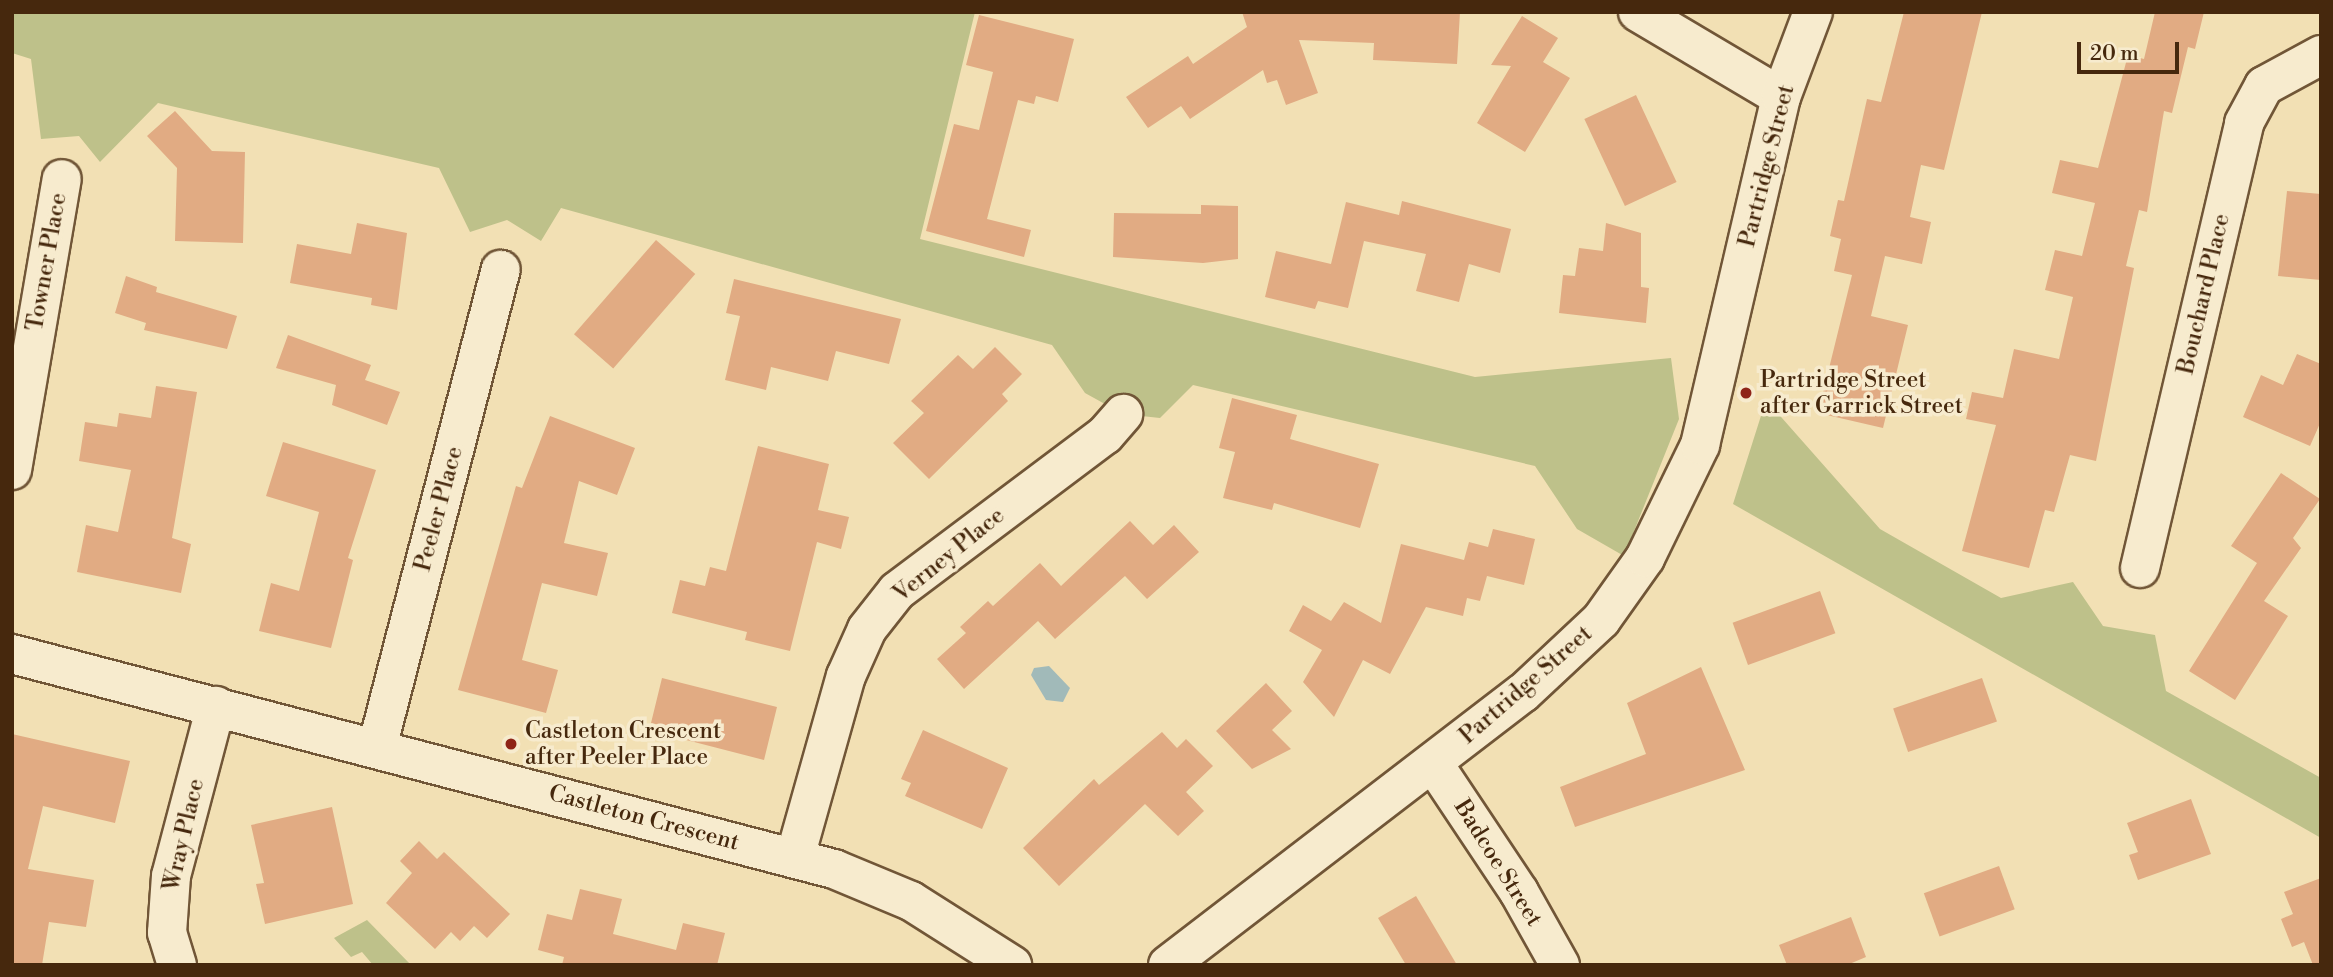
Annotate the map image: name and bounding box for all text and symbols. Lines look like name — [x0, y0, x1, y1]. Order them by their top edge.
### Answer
scale bar — [2081, 28, 2182, 72]
text: 20 m — [2090, 41, 2139, 67]
street label: Partridge Street — [1733, 82, 1801, 250]
street label: Towner Place — [21, 191, 73, 333]
street label: Bouchard Place — [2172, 211, 2236, 377]
place label: Partridge Street after Garrick Street — [1760, 366, 1963, 420]
marker: Partridge Street after Garrick Street — [1738, 385, 1754, 401]
street label: Peeler Place — [409, 444, 469, 574]
street label: Verney Place — [888, 502, 1010, 608]
street label: Partridge Street — [1454, 620, 1598, 750]
place label: Castleton Crescent after Peeler Place — [525, 717, 721, 771]
marker: Castleton Crescent after Peeler Place — [503, 736, 519, 752]
street label: Wray Place — [158, 776, 210, 894]
street label: Castleton Crescent — [546, 779, 742, 857]
street label: Badcoe Street — [1448, 795, 1548, 931]

